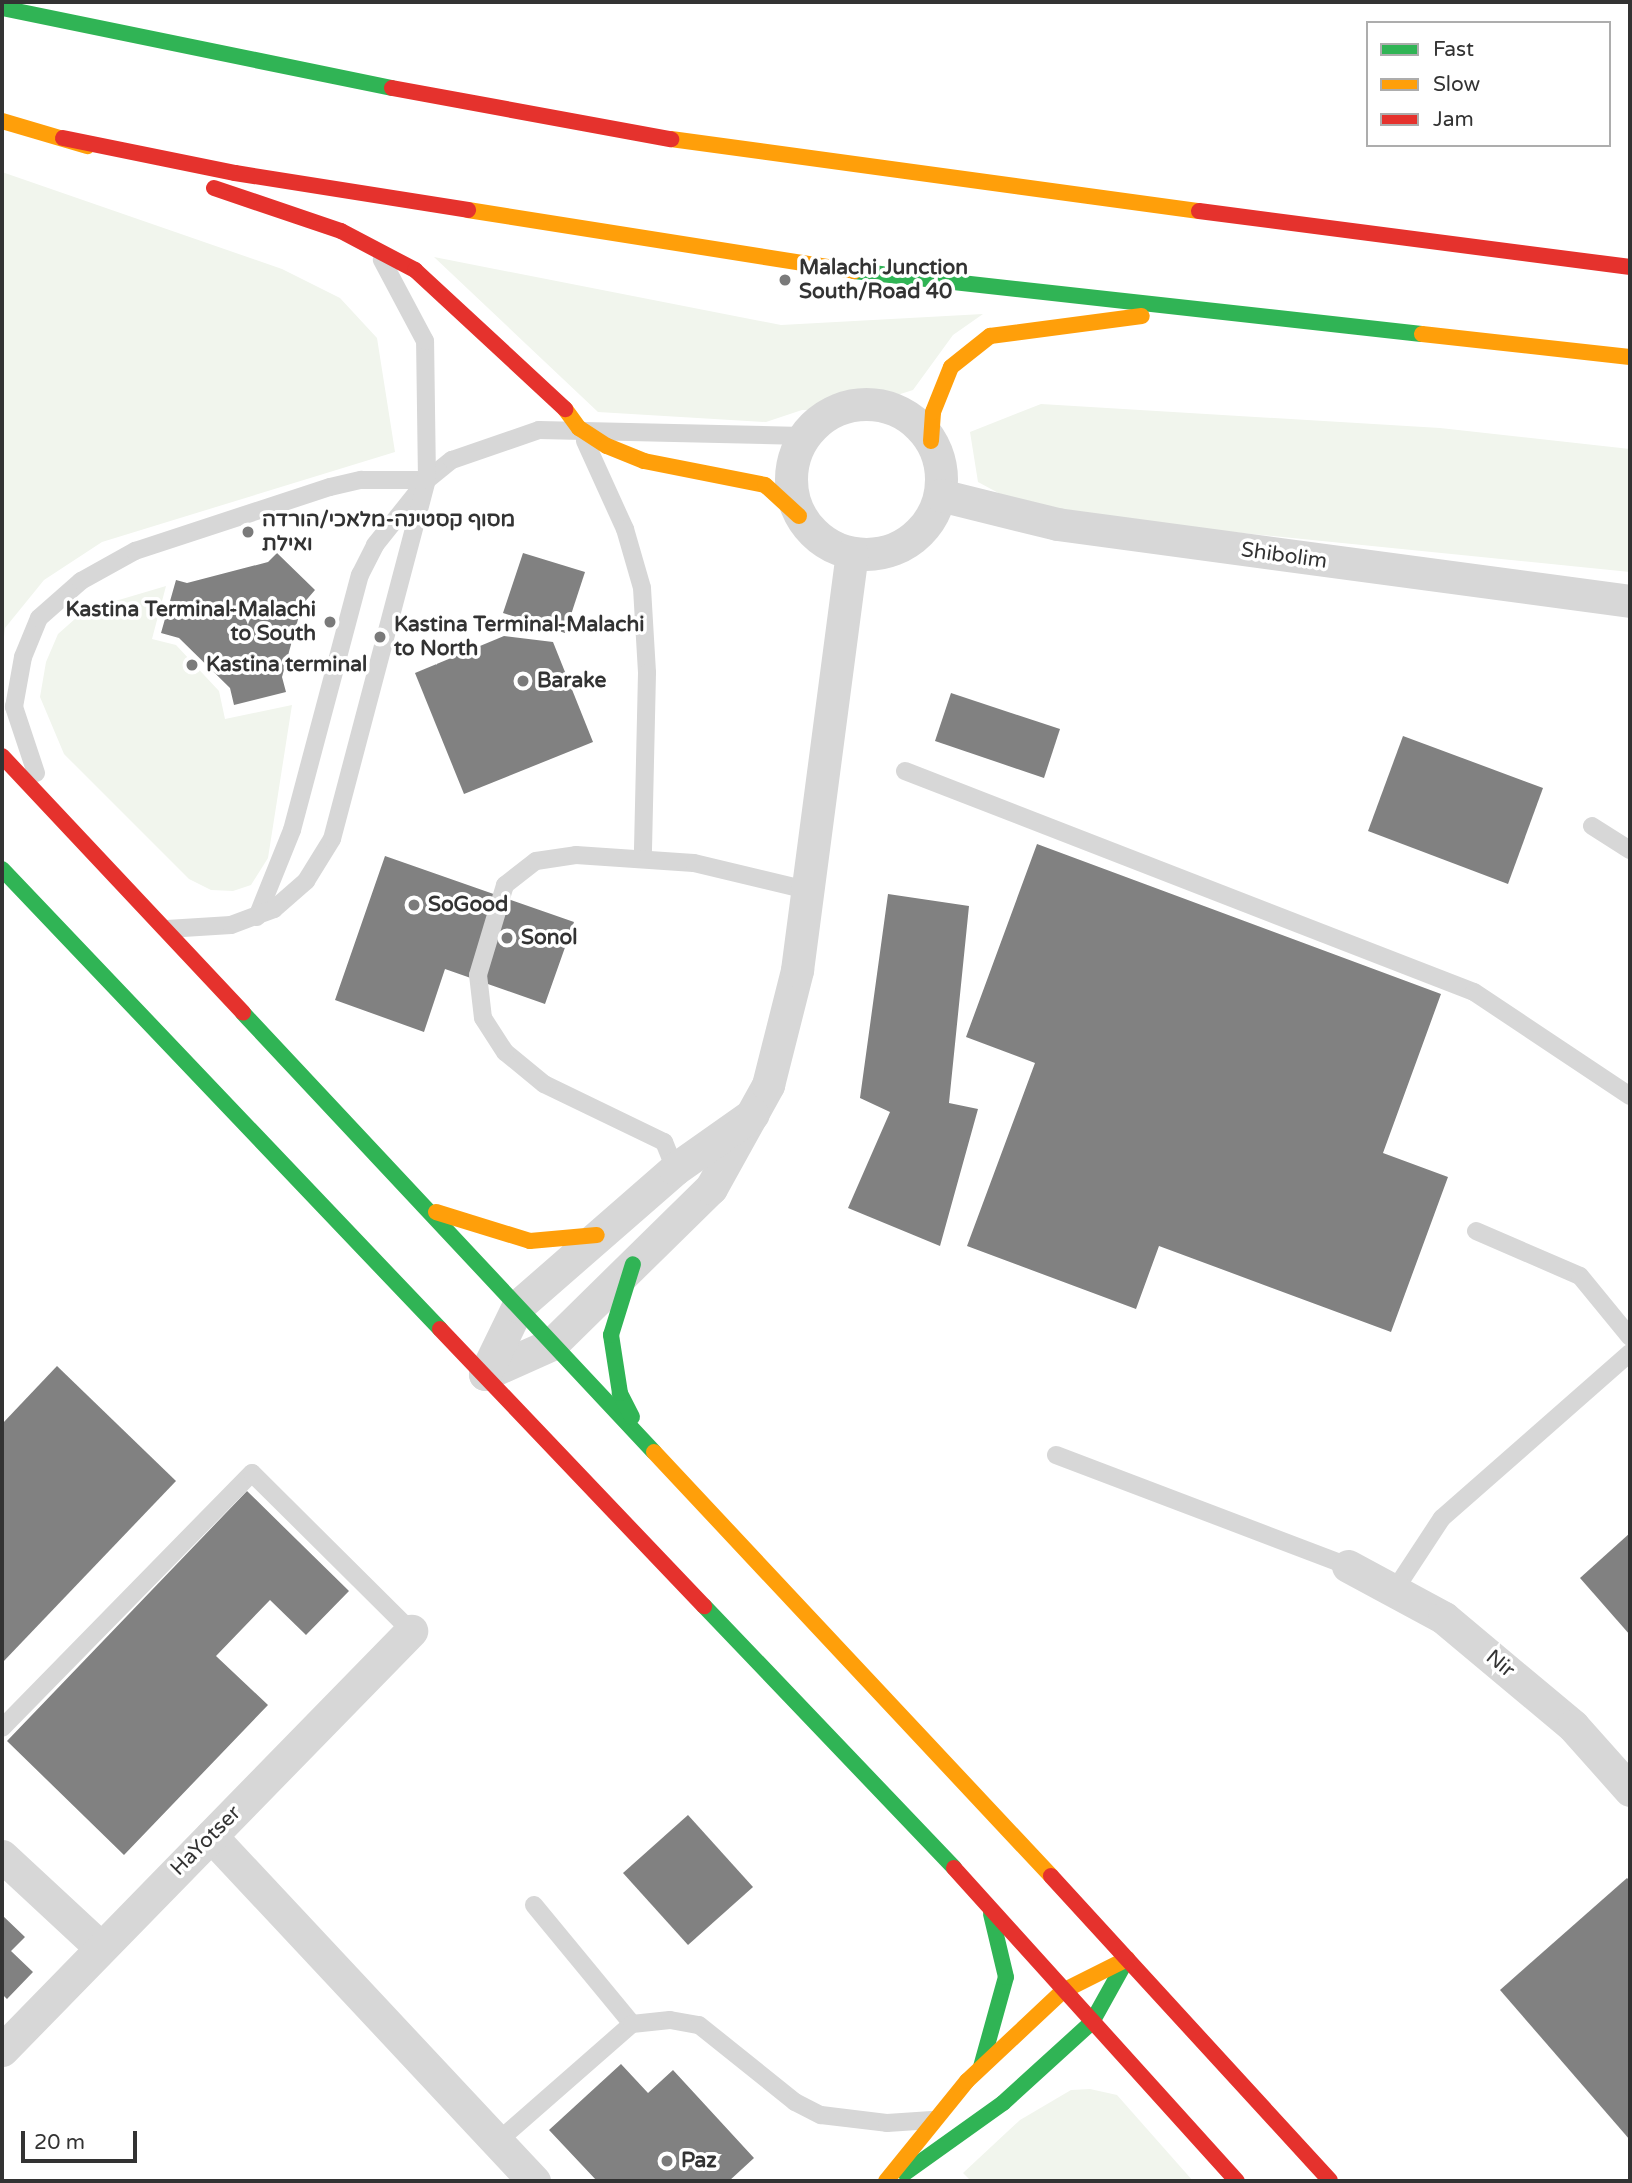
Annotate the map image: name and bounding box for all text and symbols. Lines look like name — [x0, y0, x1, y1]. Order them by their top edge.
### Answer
legend — [1366, 21, 1611, 147]
text: Fast — [1433, 37, 1474, 62]
text: Slow — [1433, 72, 1480, 97]
text: Jam — [1433, 107, 1474, 132]
place label: Malachi Junction South/Road 40 — [799, 255, 968, 305]
marker: Malachi Junction South/Road 40 — [777, 272, 793, 288]
place label: מסוף קסטינה-מלאכי/הורדה ואילת — [262, 507, 515, 557]
marker: מסוף קסטינה-מלאכי/הורדה ואילת — [240, 524, 256, 540]
street label: Shibolim — [1239, 538, 1329, 574]
place label: Kastina Terminal-Malachi to South — [65, 597, 316, 647]
place label: Kastina Terminal-Malachi to North — [394, 612, 645, 662]
marker: Kastina Terminal-Malachi to South — [322, 614, 338, 630]
marker: Kastina Terminal-Malachi to North — [372, 629, 388, 645]
place label: Kastina terminal — [206, 652, 367, 678]
marker: Kastina terminal — [184, 657, 200, 673]
place label: Barake — [537, 668, 606, 694]
marker: Barake — [515, 673, 531, 689]
place label: SoGood — [428, 892, 508, 918]
marker: SoGood — [406, 897, 422, 913]
place label: Sonol — [521, 925, 577, 951]
marker: Sonol — [499, 930, 515, 946]
street label: Nir — [1480, 1645, 1520, 1683]
street label: HaYotser — [166, 1801, 246, 1881]
scale bar — [24, 2116, 140, 2160]
text: 20 m — [34, 2130, 85, 2155]
place label: Paz — [681, 2148, 717, 2174]
marker: Paz — [659, 2153, 675, 2169]

